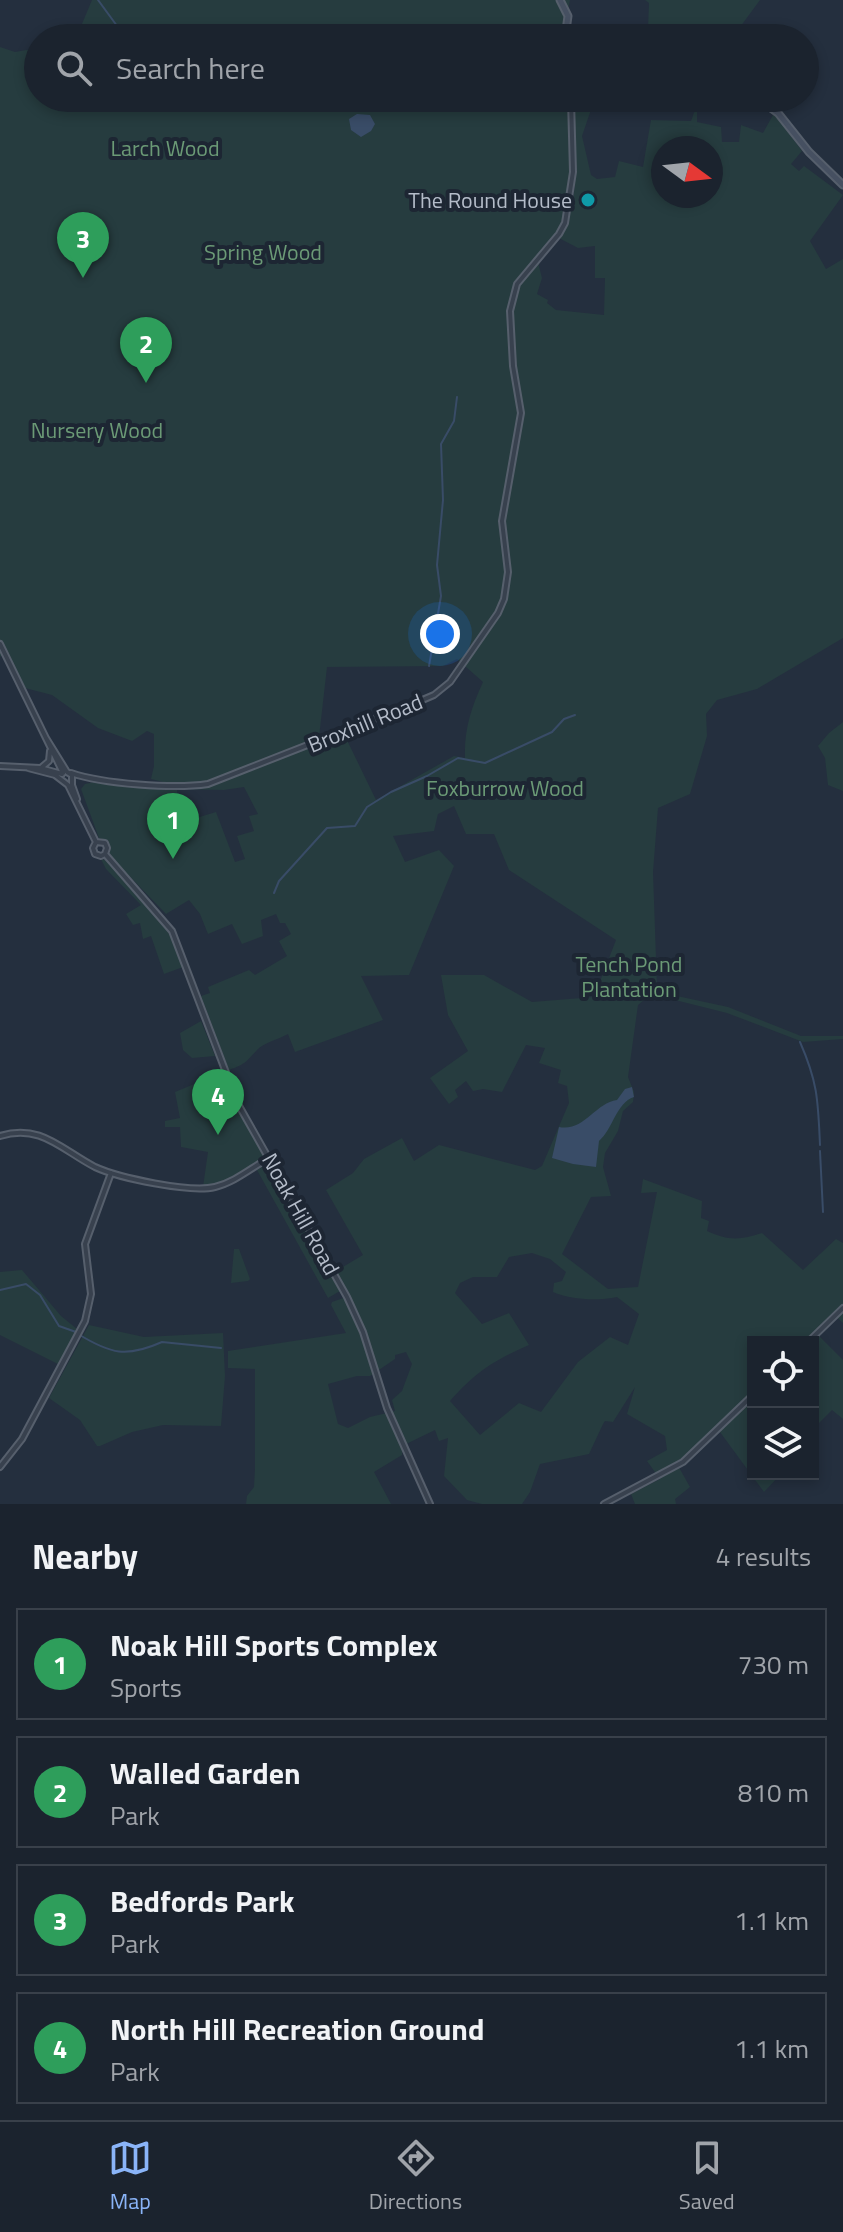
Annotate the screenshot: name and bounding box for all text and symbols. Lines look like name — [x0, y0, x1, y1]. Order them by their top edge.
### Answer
search box — [24, 24, 819, 112]
text: Search here — [116, 45, 265, 91]
icon: search — [52, 46, 96, 90]
park label: Larch Wood — [110, 131, 220, 165]
north arrow — [651, 136, 723, 208]
place label: The Round House — [408, 183, 572, 217]
marker: The Round House — [579, 191, 597, 209]
pin: 3 — [57, 212, 109, 278]
park label: Spring Wood — [204, 235, 322, 269]
pin: 2 — [120, 317, 172, 383]
park label: Nursery Wood — [31, 413, 163, 447]
your location — [420, 614, 460, 654]
street label: Broxhill Road — [302, 684, 428, 762]
park label: Foxburrow Wood — [426, 771, 584, 805]
pin: 1 — [147, 793, 199, 859]
park label: Tench Pond Plantation — [576, 947, 682, 1006]
pin: 4 — [192, 1069, 244, 1135]
street label: Noak Hill Road — [253, 1147, 349, 1281]
map controls — [747, 1336, 819, 1480]
button: locate — [747, 1336, 819, 1408]
button: layers — [747, 1408, 819, 1480]
text: Nearby — [32, 1530, 138, 1582]
text: 4 results — [716, 1537, 811, 1576]
text: Noak Hill Sports Complex — [110, 1622, 437, 1668]
text: 1 — [53, 1645, 67, 1684]
text: 730 m — [738, 1645, 809, 1684]
text: Sports — [110, 1668, 182, 1707]
text: Walled Garden — [110, 1750, 301, 1796]
text: 2 — [53, 1773, 67, 1812]
text: 810 m — [738, 1773, 809, 1812]
text: Park — [110, 1796, 160, 1835]
text: Bedfords Park — [110, 1878, 294, 1924]
text: 3 — [53, 1901, 67, 1940]
text: 1.1 km — [734, 1901, 809, 1940]
text: Park — [110, 1924, 160, 1963]
text: North Hill Recreation Ground — [110, 2006, 484, 2052]
text: 4 — [53, 2029, 67, 2068]
text: 1.1 km — [734, 2029, 809, 2068]
text: Park — [110, 2052, 160, 2091]
tab: Map — [108, 2136, 152, 2218]
tab: Directions — [369, 2136, 462, 2218]
tab: Saved — [679, 2136, 735, 2218]

